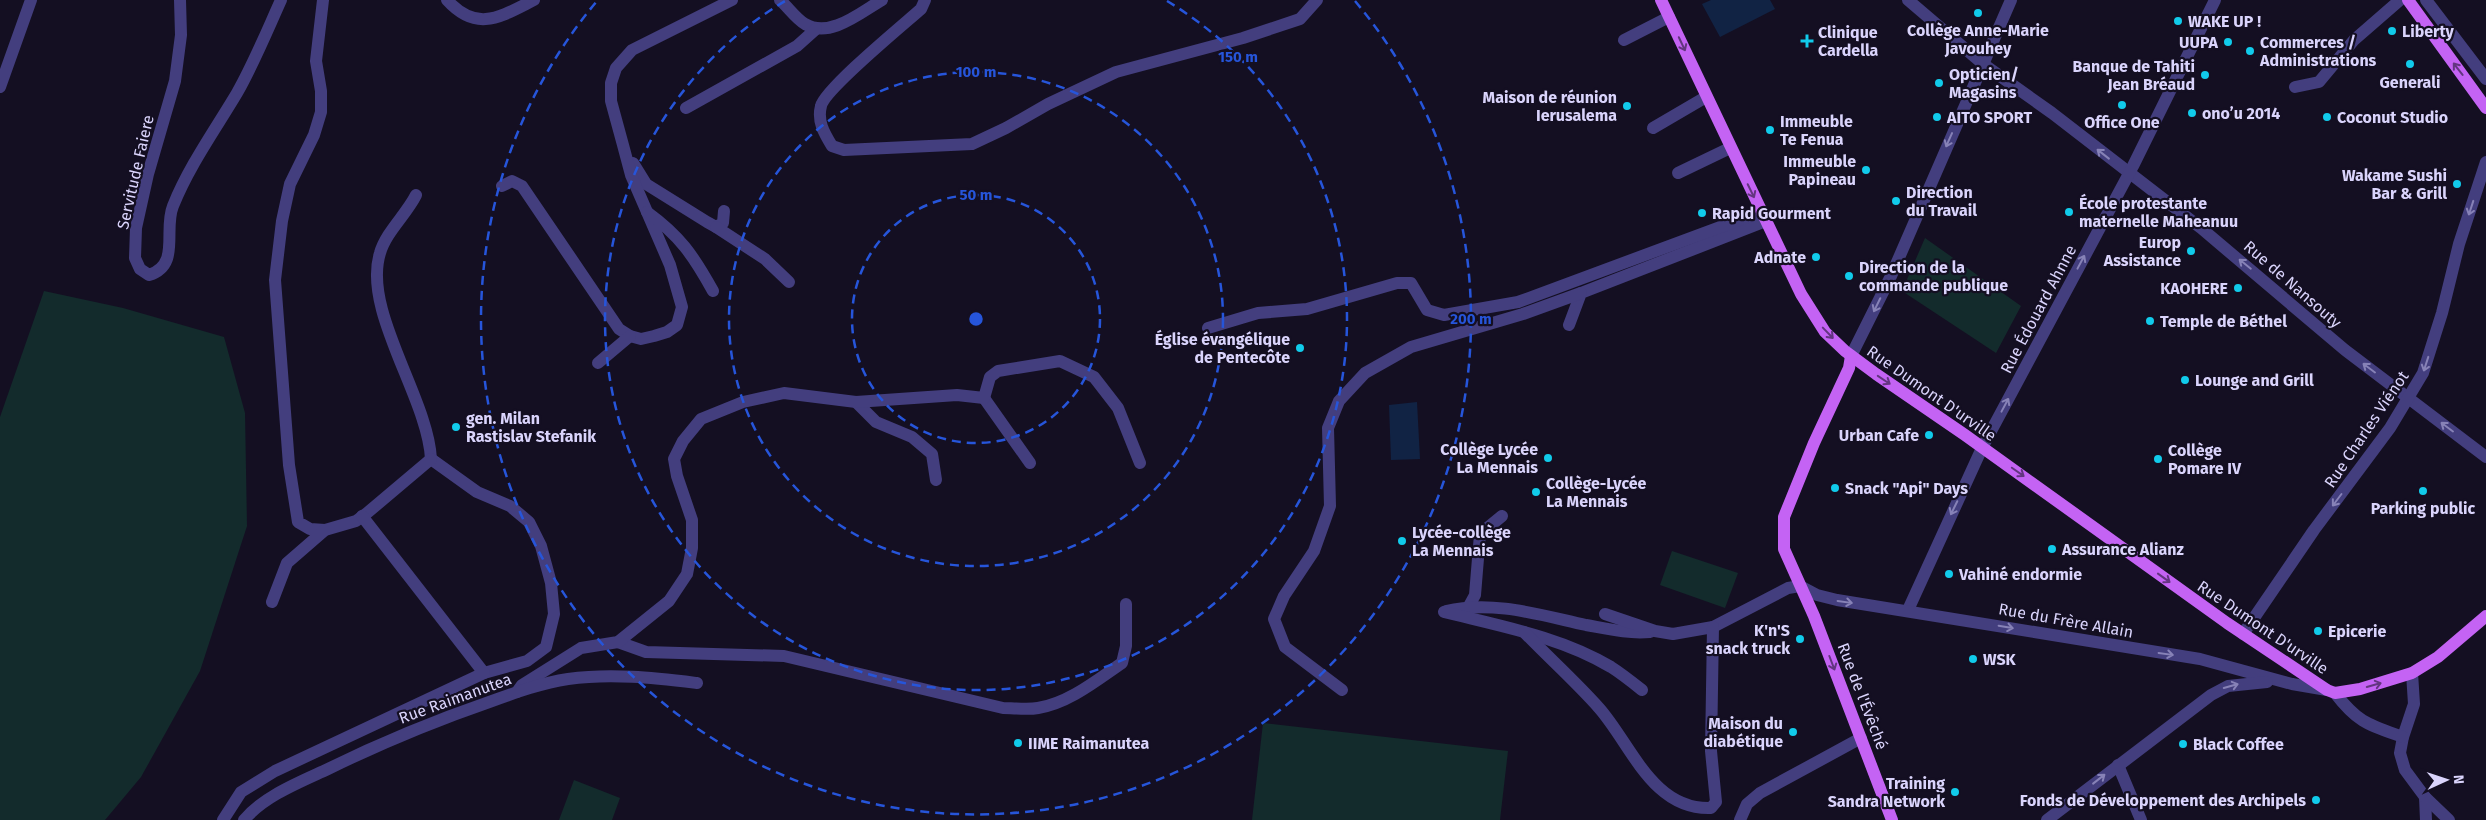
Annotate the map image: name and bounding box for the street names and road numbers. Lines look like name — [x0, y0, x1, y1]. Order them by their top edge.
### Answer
street label: Servitude Faiere — [113, 113, 158, 231]
street label: Rue de Nansouty — [2240, 237, 2345, 332]
street label: Rue Édouard Ahnne — [1996, 241, 2080, 377]
street label: Rue Dumont D'urville — [1863, 342, 2000, 445]
street label: Rue Charles Viénot — [2320, 367, 2413, 491]
street label: Rue Dumont D'urville — [2194, 577, 2332, 678]
street label: Rue du Frère Allain — [1997, 599, 2135, 642]
street label: Rue de l'Évêché — [1833, 640, 1893, 752]
street label: Rue Raimanutea — [396, 669, 514, 728]

